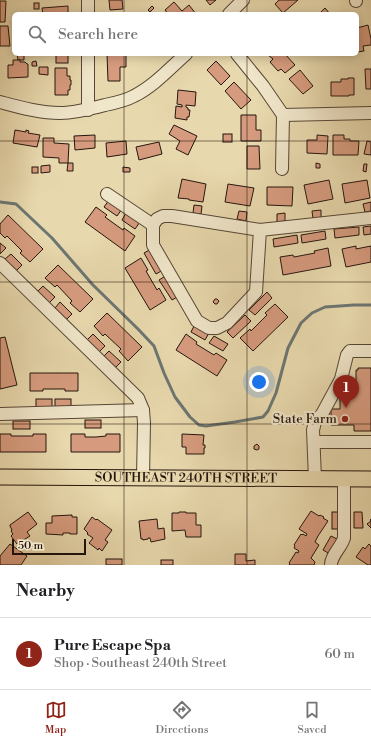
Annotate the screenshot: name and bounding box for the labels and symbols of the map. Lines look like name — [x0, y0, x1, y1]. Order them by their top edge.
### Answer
your location — [249, 372, 269, 392]
pin: 1 — [333, 375, 359, 408]
place label: State Farm — [273, 411, 338, 427]
marker: State Farm — [340, 414, 350, 424]
street label: SOUTHEAST 240TH STREET — [95, 470, 277, 486]
scale bar — [12, 537, 86, 556]

